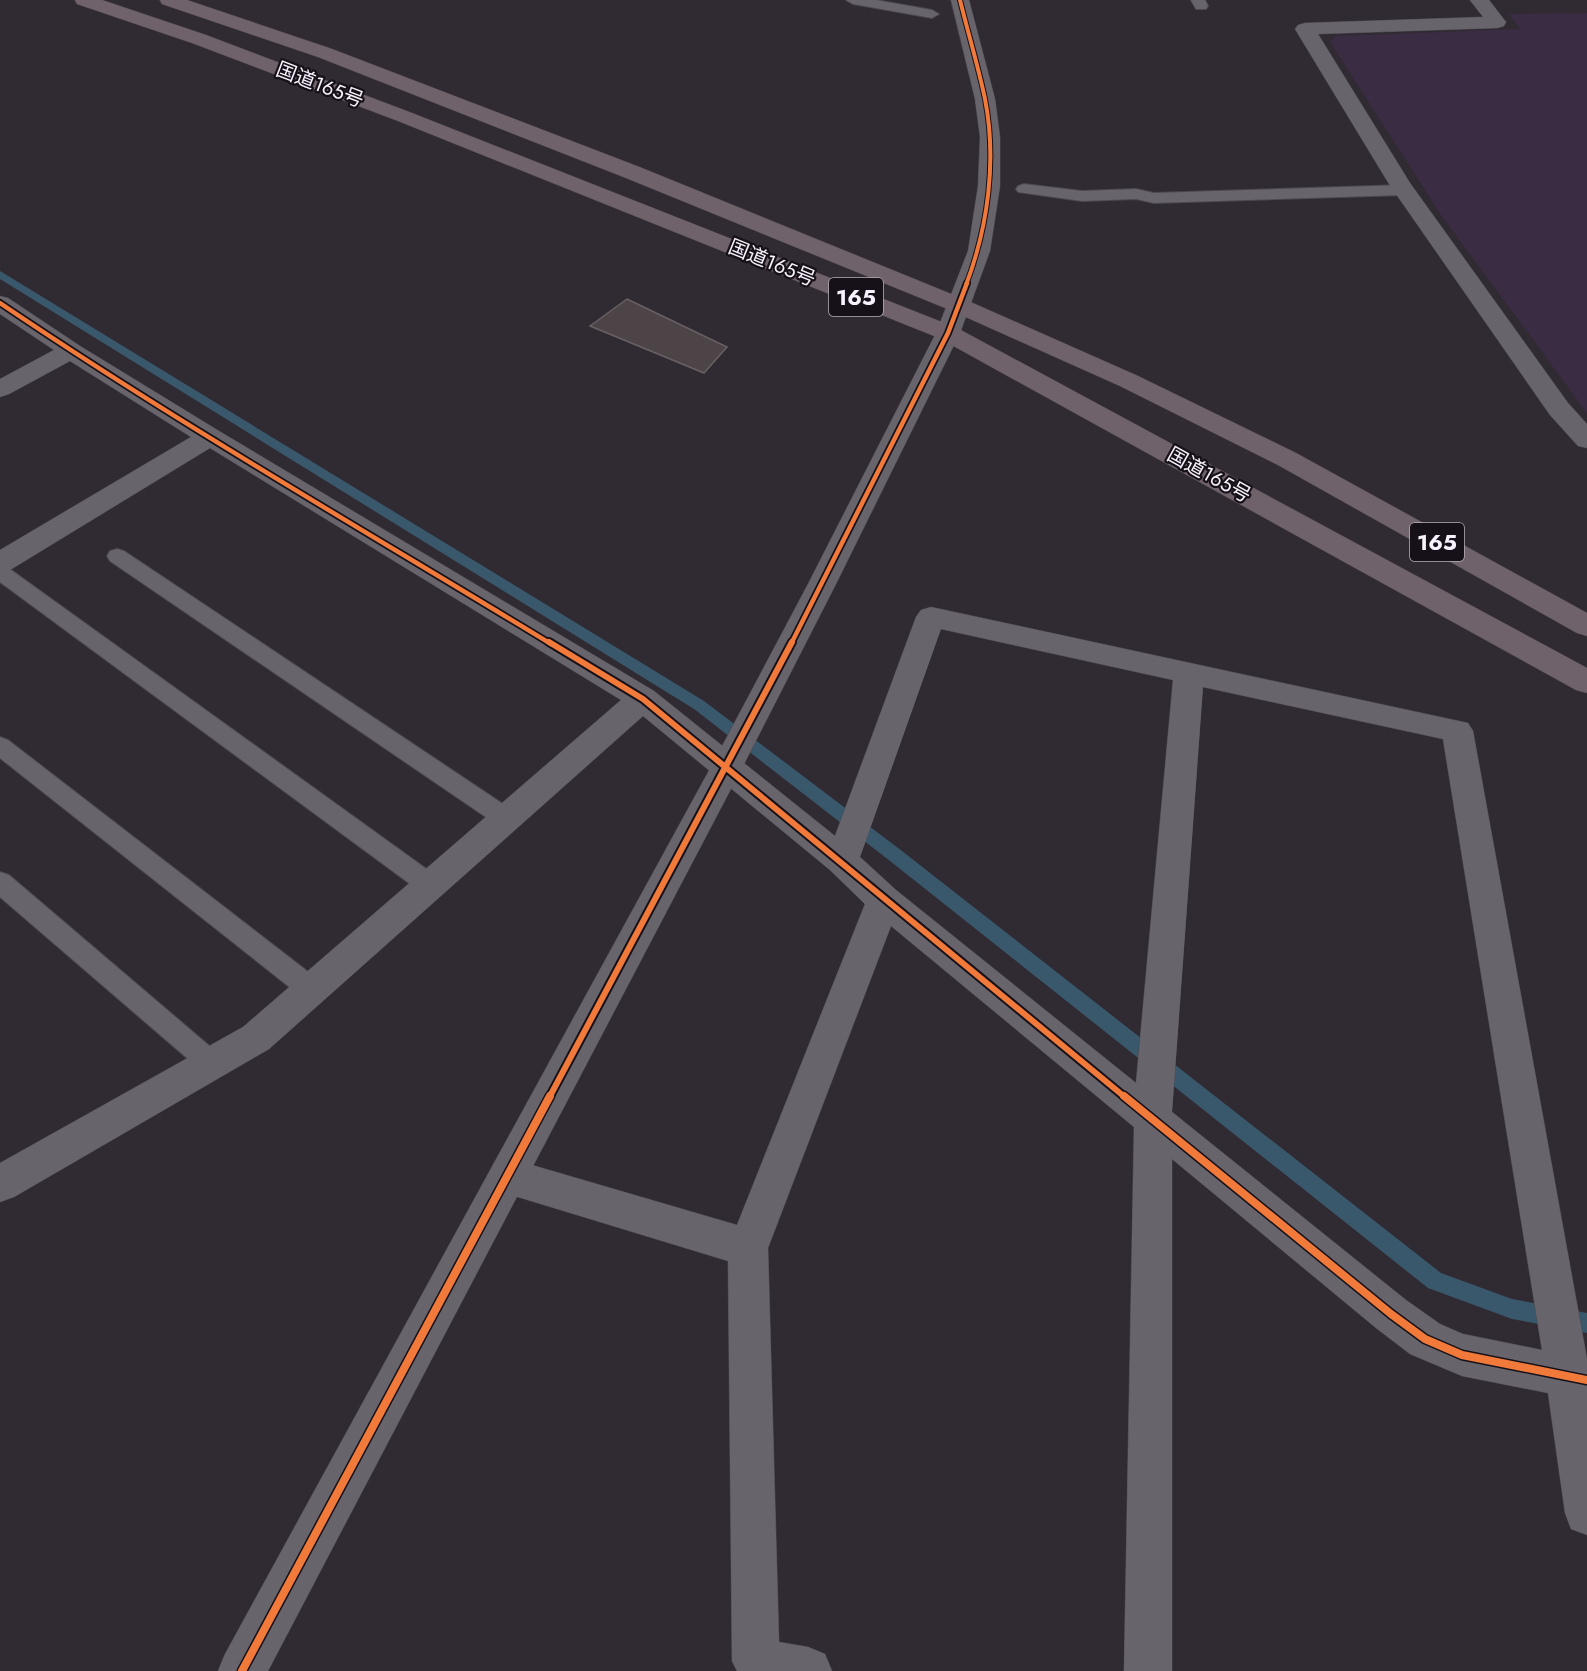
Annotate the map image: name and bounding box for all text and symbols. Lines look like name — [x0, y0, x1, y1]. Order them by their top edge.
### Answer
street label: 国道165号 — [272, 55, 368, 115]
street label: 国道165号 — [724, 232, 820, 294]
road number: 165 — [829, 278, 883, 316]
street label: 国道165号 — [1162, 440, 1256, 510]
road number: 165 — [1410, 523, 1464, 561]

